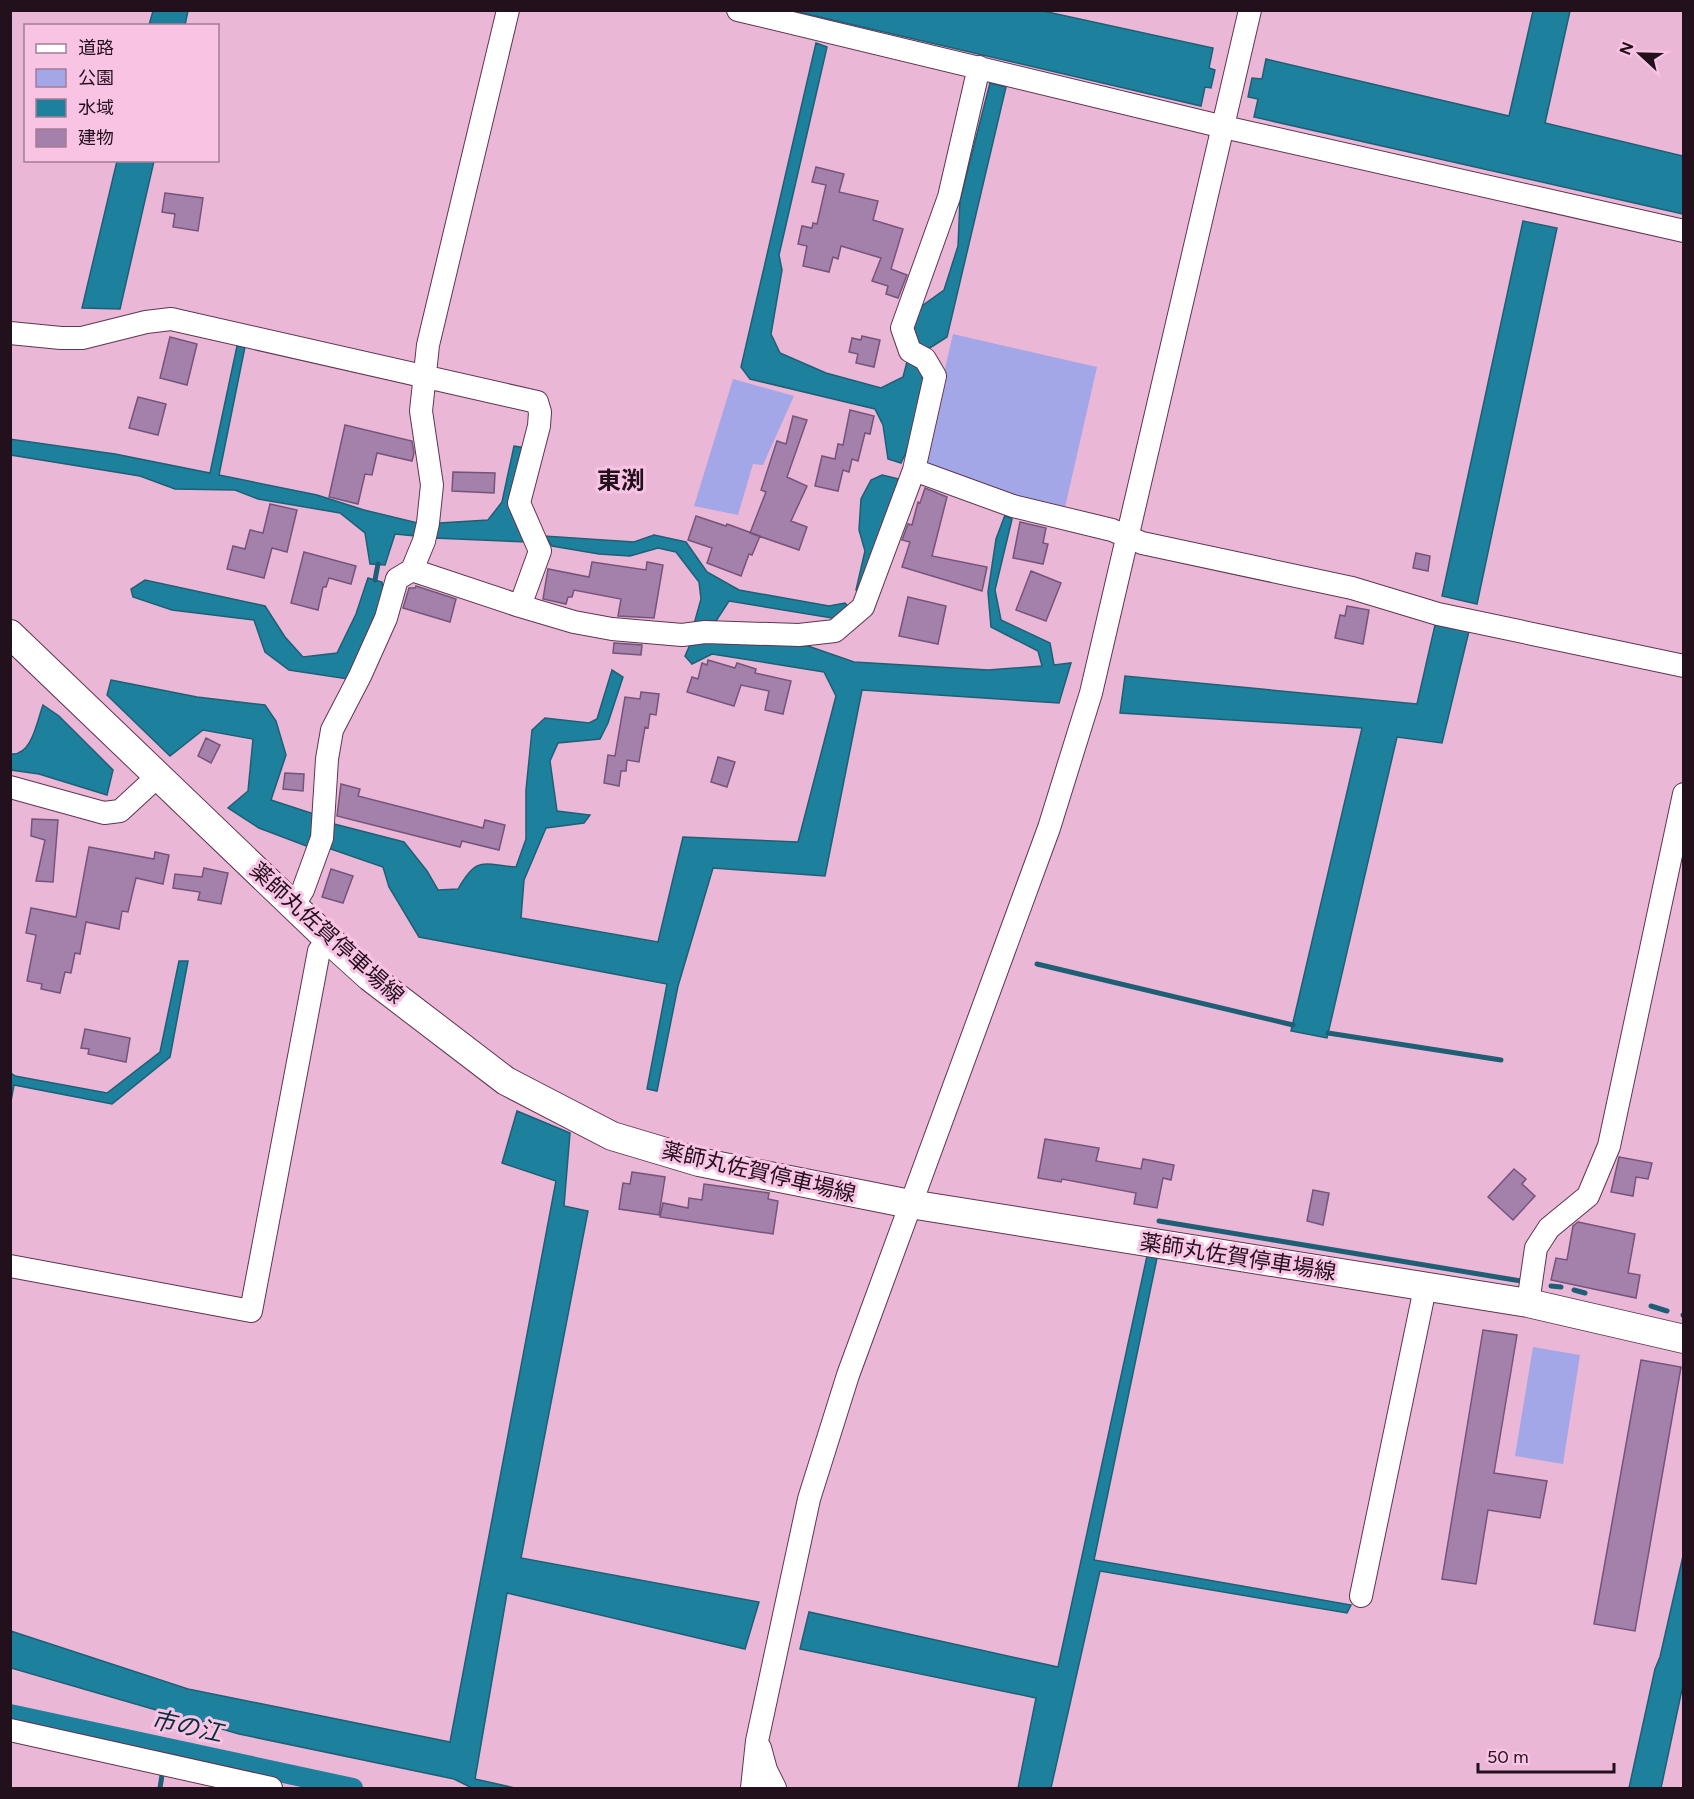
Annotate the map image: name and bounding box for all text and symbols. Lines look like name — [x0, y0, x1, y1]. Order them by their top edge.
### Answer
legend — [24, 24, 219, 162]
north arrow — [1610, 24, 1670, 84]
text: 道路 — [78, 37, 114, 59]
text: N — [1615, 39, 1638, 58]
text: 公園 — [78, 67, 114, 89]
text: 水域 — [78, 97, 114, 119]
text: 建物 — [78, 127, 114, 149]
district label: 東渕 — [597, 466, 645, 495]
street label: 薬師丸佐賀停車場線 — [244, 857, 410, 1009]
street label: 薬師丸佐賀停車場線 — [659, 1137, 859, 1207]
street label: 薬師丸佐賀停車場線 — [1138, 1228, 1338, 1286]
water label: 市の江 — [149, 1704, 228, 1748]
scale bar — [1478, 1736, 1614, 1774]
text: 50 m — [1487, 1746, 1529, 1768]

